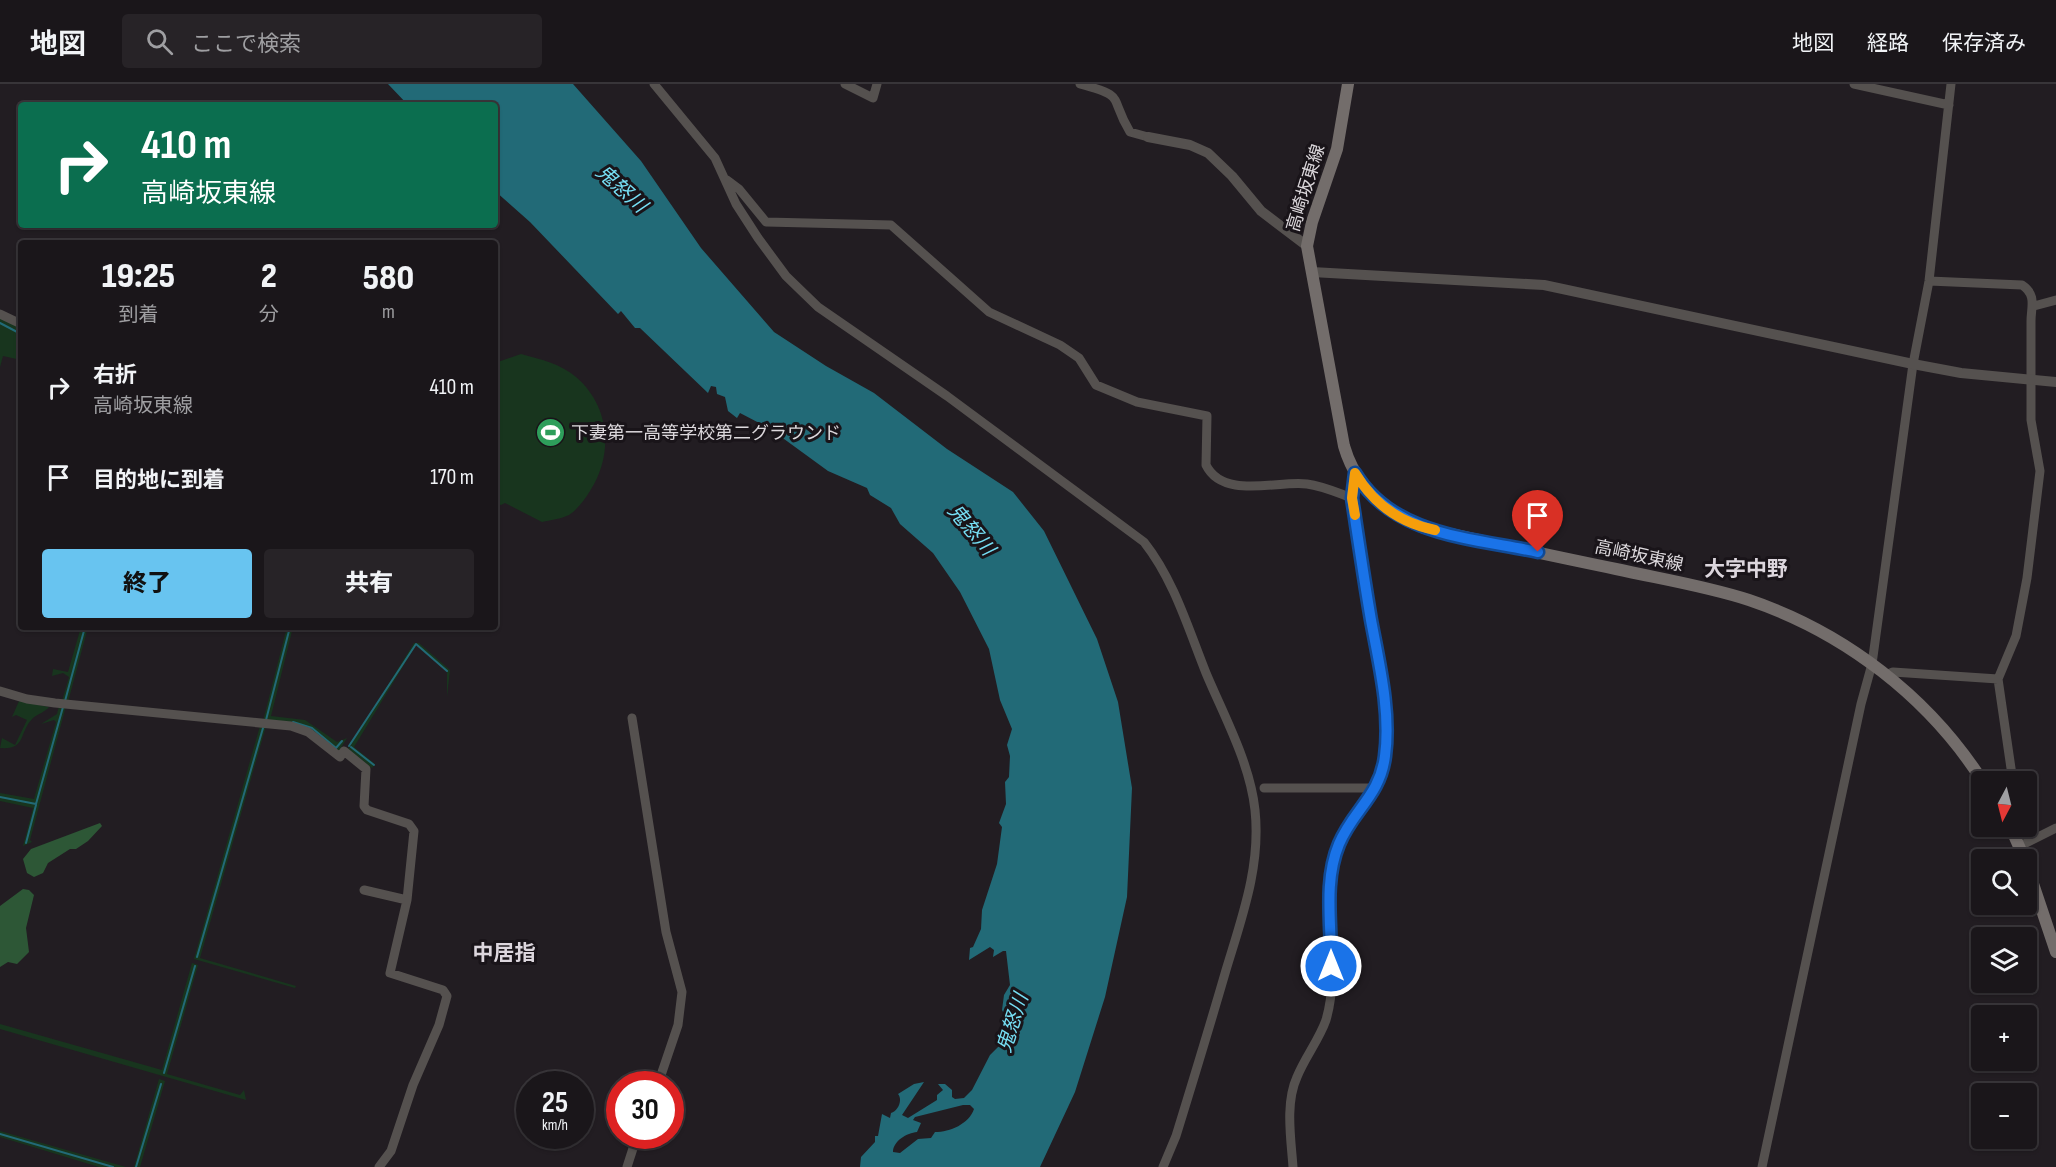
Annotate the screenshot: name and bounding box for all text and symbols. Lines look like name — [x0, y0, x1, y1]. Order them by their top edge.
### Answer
search box — [122, 14, 542, 68]
icon: search — [143, 25, 176, 58]
text: 地図 — [30, 28, 86, 61]
text: ここで検索 — [191, 31, 301, 58]
text: 地図 — [1792, 31, 1834, 56]
text: 経路 — [1867, 31, 1909, 56]
text: 保存済み — [1942, 31, 2026, 56]
text: 410 m — [141, 120, 231, 171]
icon: right — [42, 126, 120, 204]
street label: 高崎坂東線 — [1283, 142, 1329, 234]
water label: 鬼怒川 — [591, 160, 653, 219]
text: 高崎坂東線 — [141, 178, 276, 210]
text: 19:25 — [102, 255, 175, 298]
text: 2 — [261, 255, 277, 298]
text: 580 — [363, 257, 414, 300]
text: m — [382, 300, 395, 324]
text: 到着 — [118, 303, 158, 327]
text: 分 — [259, 303, 279, 327]
text: 右折 — [93, 362, 137, 389]
icon: right — [42, 371, 75, 404]
text: 410 m — [430, 374, 474, 401]
text: 高崎坂東線 — [93, 394, 193, 418]
sports icon: 下妻第一高等学校第二グラウンド — [534, 417, 566, 449]
place label: 下妻第一高等学校第二グラウンド — [571, 423, 841, 444]
icon: arrive — [42, 461, 75, 494]
text: 170 m — [430, 464, 474, 491]
text: 目的地に到着 — [93, 467, 225, 494]
pin — [1512, 490, 1563, 552]
water label: 鬼怒川 — [943, 499, 1001, 562]
icon: arrive — [1521, 499, 1554, 532]
street label: 高崎坂東線 — [1593, 536, 1685, 576]
button: 終了 — [42, 549, 252, 618]
button: 共有 — [264, 549, 474, 618]
district label: 大字中野 — [1704, 557, 1788, 582]
north arrow — [1971, 771, 2037, 837]
map controls — [1971, 771, 2037, 1149]
button: search — [1971, 849, 2037, 915]
button: layers — [1971, 927, 2037, 993]
position arrow — [1299, 934, 1363, 998]
district label: 中居指 — [473, 941, 536, 966]
water label: 鬼怒川 — [992, 989, 1034, 1055]
button: + — [1971, 1005, 2037, 1071]
speed limit sign: 30 — [606, 1071, 684, 1149]
button: − — [1971, 1083, 2037, 1149]
text: 25 — [542, 1085, 568, 1121]
text: km/h — [542, 1116, 568, 1135]

